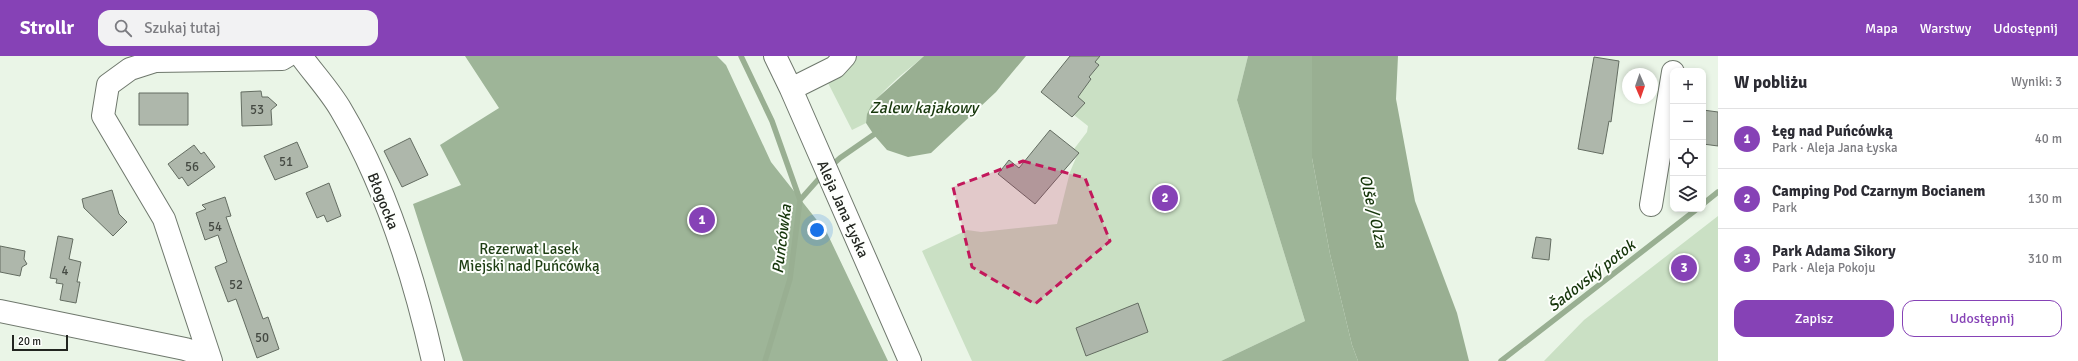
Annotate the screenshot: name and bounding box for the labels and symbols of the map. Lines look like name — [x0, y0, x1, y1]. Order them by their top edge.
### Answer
north arrow — [1622, 68, 1658, 104]
water label: Zalew kajakowy — [870, 98, 980, 118]
house number: 53 — [250, 102, 264, 118]
house number: 51 — [279, 154, 293, 170]
street label: Aleja Jana Łyska — [813, 157, 873, 261]
house number: 56 — [185, 159, 199, 175]
street label: Błogocka — [363, 170, 403, 232]
water label: Olše / Olza — [1355, 173, 1391, 251]
pin: 2 — [1152, 183, 1178, 213]
water label: Puńcówka — [768, 202, 796, 275]
pin: 1 — [689, 205, 715, 235]
house number: 54 — [208, 219, 222, 235]
your location — [807, 220, 827, 240]
water label: Šadovský potok — [1544, 234, 1641, 316]
park label: Rezerwat Lasek Miejski nad Puńcówką — [458, 240, 600, 275]
pin: 3 — [1671, 253, 1697, 283]
house number: 4 — [61, 263, 69, 279]
house number: 52 — [229, 277, 243, 293]
house number: 50 — [255, 330, 269, 346]
scale bar — [12, 333, 68, 352]

